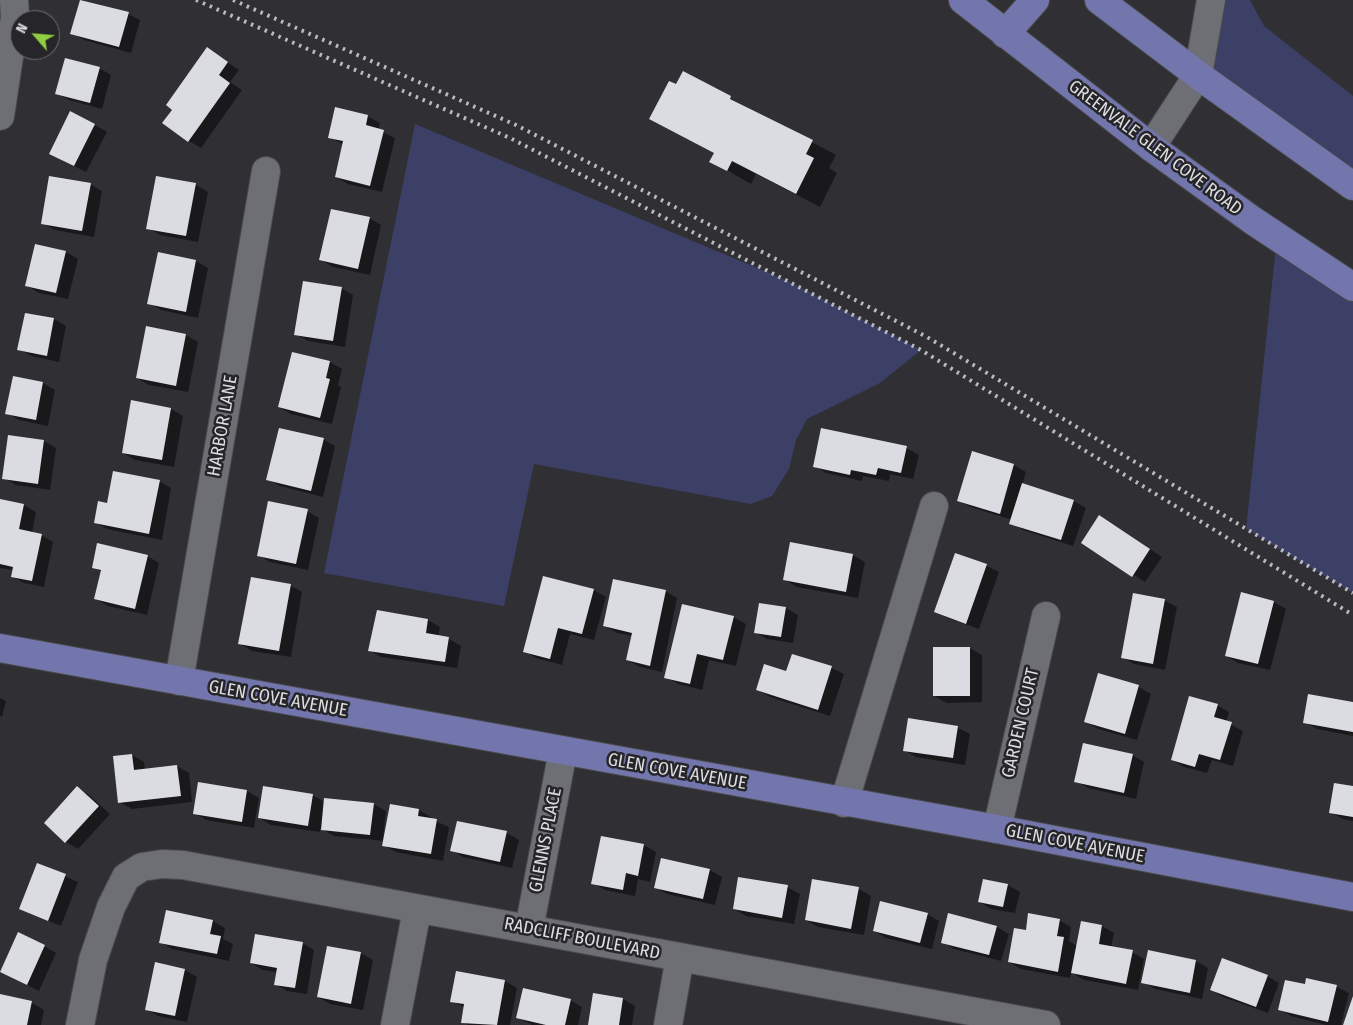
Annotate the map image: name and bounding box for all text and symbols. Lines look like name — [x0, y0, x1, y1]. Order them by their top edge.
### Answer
north arrow — [10, 10, 60, 60]
text: N — [13, 21, 32, 36]
street label: GREENVALE GLEN COVE ROAD — [1064, 76, 1246, 220]
street label: HARBOR LANE — [203, 374, 243, 478]
street label: GARDEN COURT — [998, 666, 1044, 780]
street label: GLEN COVE AVENUE — [207, 676, 349, 722]
street label: GLEN COVE AVENUE — [606, 749, 748, 795]
street label: GLENNS PLACE — [525, 786, 567, 894]
street label: GLEN COVE AVENUE — [1004, 820, 1146, 868]
street label: RADCLIFF BOULEVARD — [502, 913, 662, 965]

